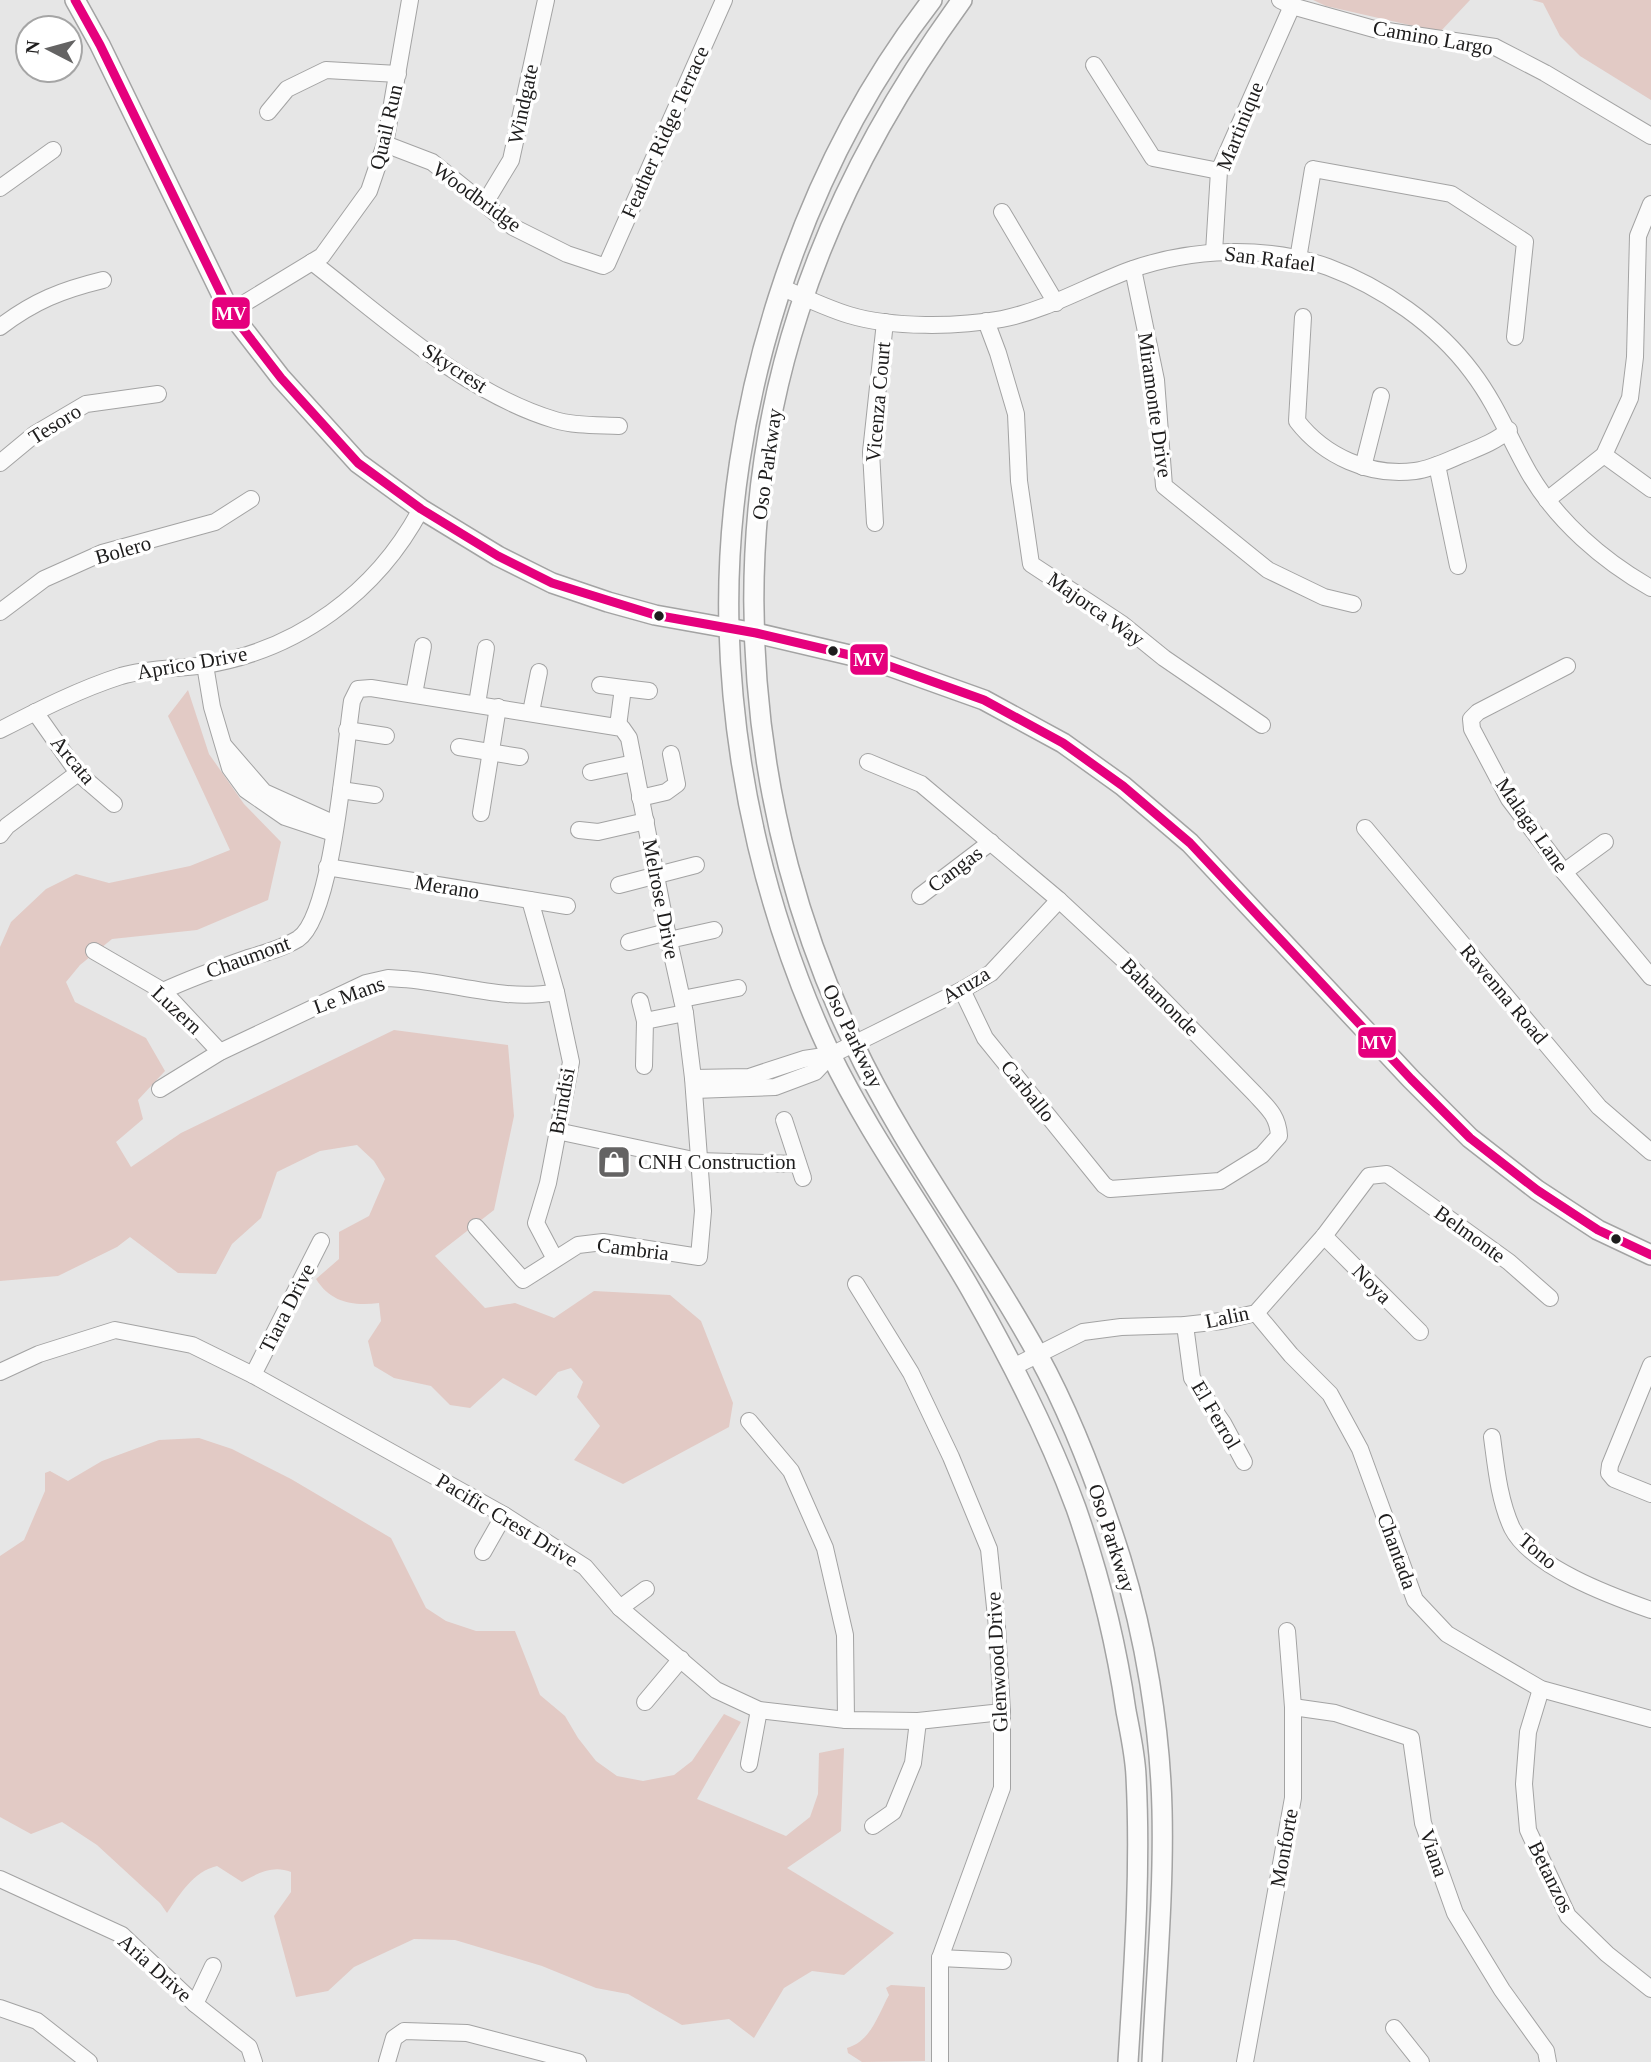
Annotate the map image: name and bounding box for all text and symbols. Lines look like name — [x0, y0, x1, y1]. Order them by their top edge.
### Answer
north arrow — [14, 14, 84, 84]
street label: Camino Largo — [1371, 16, 1495, 60]
text: N — [21, 39, 44, 55]
street label: Feather Ridge Terrace — [616, 42, 714, 222]
street label: Windgate — [503, 62, 543, 146]
street label: Martinique — [1211, 78, 1269, 174]
street label: Quail Run — [365, 81, 408, 172]
street label: Woodbridge — [428, 157, 526, 237]
street label: San Rafael — [1223, 242, 1317, 277]
line badge: MV — [211, 296, 251, 330]
text: MV — [215, 303, 247, 324]
street label: Miramonte Drive — [1133, 331, 1177, 479]
street label: Skycrest — [418, 338, 492, 398]
street label: Vicenza Court — [861, 341, 895, 463]
street label: Tesoro — [25, 399, 85, 449]
street label: Oso Parkway — [747, 406, 787, 521]
street label: Bolero — [92, 531, 154, 569]
street label: Majorca Way — [1043, 567, 1149, 651]
unlabelled marker — [652, 609, 666, 623]
street label: Aprico Drive — [135, 642, 249, 684]
line badge: MV — [849, 643, 889, 676]
unlabelled marker — [826, 644, 840, 658]
text: MV — [853, 649, 885, 670]
street label: Arcata — [46, 731, 101, 790]
street label: Malaga Lane — [1491, 773, 1573, 877]
street label: Melrose Drive — [638, 837, 684, 961]
street label: Cangas — [923, 841, 987, 897]
street label: Merano — [413, 870, 481, 904]
street label: Chaumont — [203, 931, 293, 983]
street label: Ravenna Road — [1455, 939, 1553, 1049]
street label: Bahamonde — [1116, 953, 1204, 1041]
street label: Aruza — [938, 961, 995, 1008]
street label: Le Mans — [310, 971, 388, 1019]
street label: Oso Parkway — [818, 980, 889, 1092]
street label: Luzern — [147, 981, 207, 1039]
line badge: MV — [1357, 1026, 1397, 1059]
text: MV — [1361, 1032, 1393, 1053]
street label: Carballo — [996, 1055, 1060, 1127]
street label: Brindisi — [544, 1065, 580, 1136]
shop icon: CNH Construction — [595, 1143, 633, 1181]
place label: CNH Construction — [638, 1150, 797, 1174]
street label: Belmonte — [1430, 1200, 1510, 1268]
unlabelled marker — [1609, 1232, 1623, 1246]
street label: Cambria — [596, 1233, 671, 1265]
street label: Noya — [1347, 1259, 1397, 1309]
street label: Tiara Drive — [254, 1260, 320, 1356]
street label: Lalin — [1203, 1301, 1252, 1333]
street label: El Ferrol — [1186, 1377, 1246, 1454]
street label: Pacific Crest Drive — [432, 1468, 582, 1572]
street label: Oso Parkway — [1083, 1481, 1141, 1596]
street label: Chantada — [1372, 1510, 1422, 1593]
street label: Tono — [1514, 1528, 1562, 1574]
street label: Glenwood Drive — [981, 1591, 1013, 1733]
street label: Monforte — [1265, 1807, 1303, 1889]
street label: Viana — [1415, 1826, 1454, 1881]
street label: Betanzos — [1523, 1837, 1579, 1917]
street label: Aria Drive — [113, 1929, 197, 2007]

